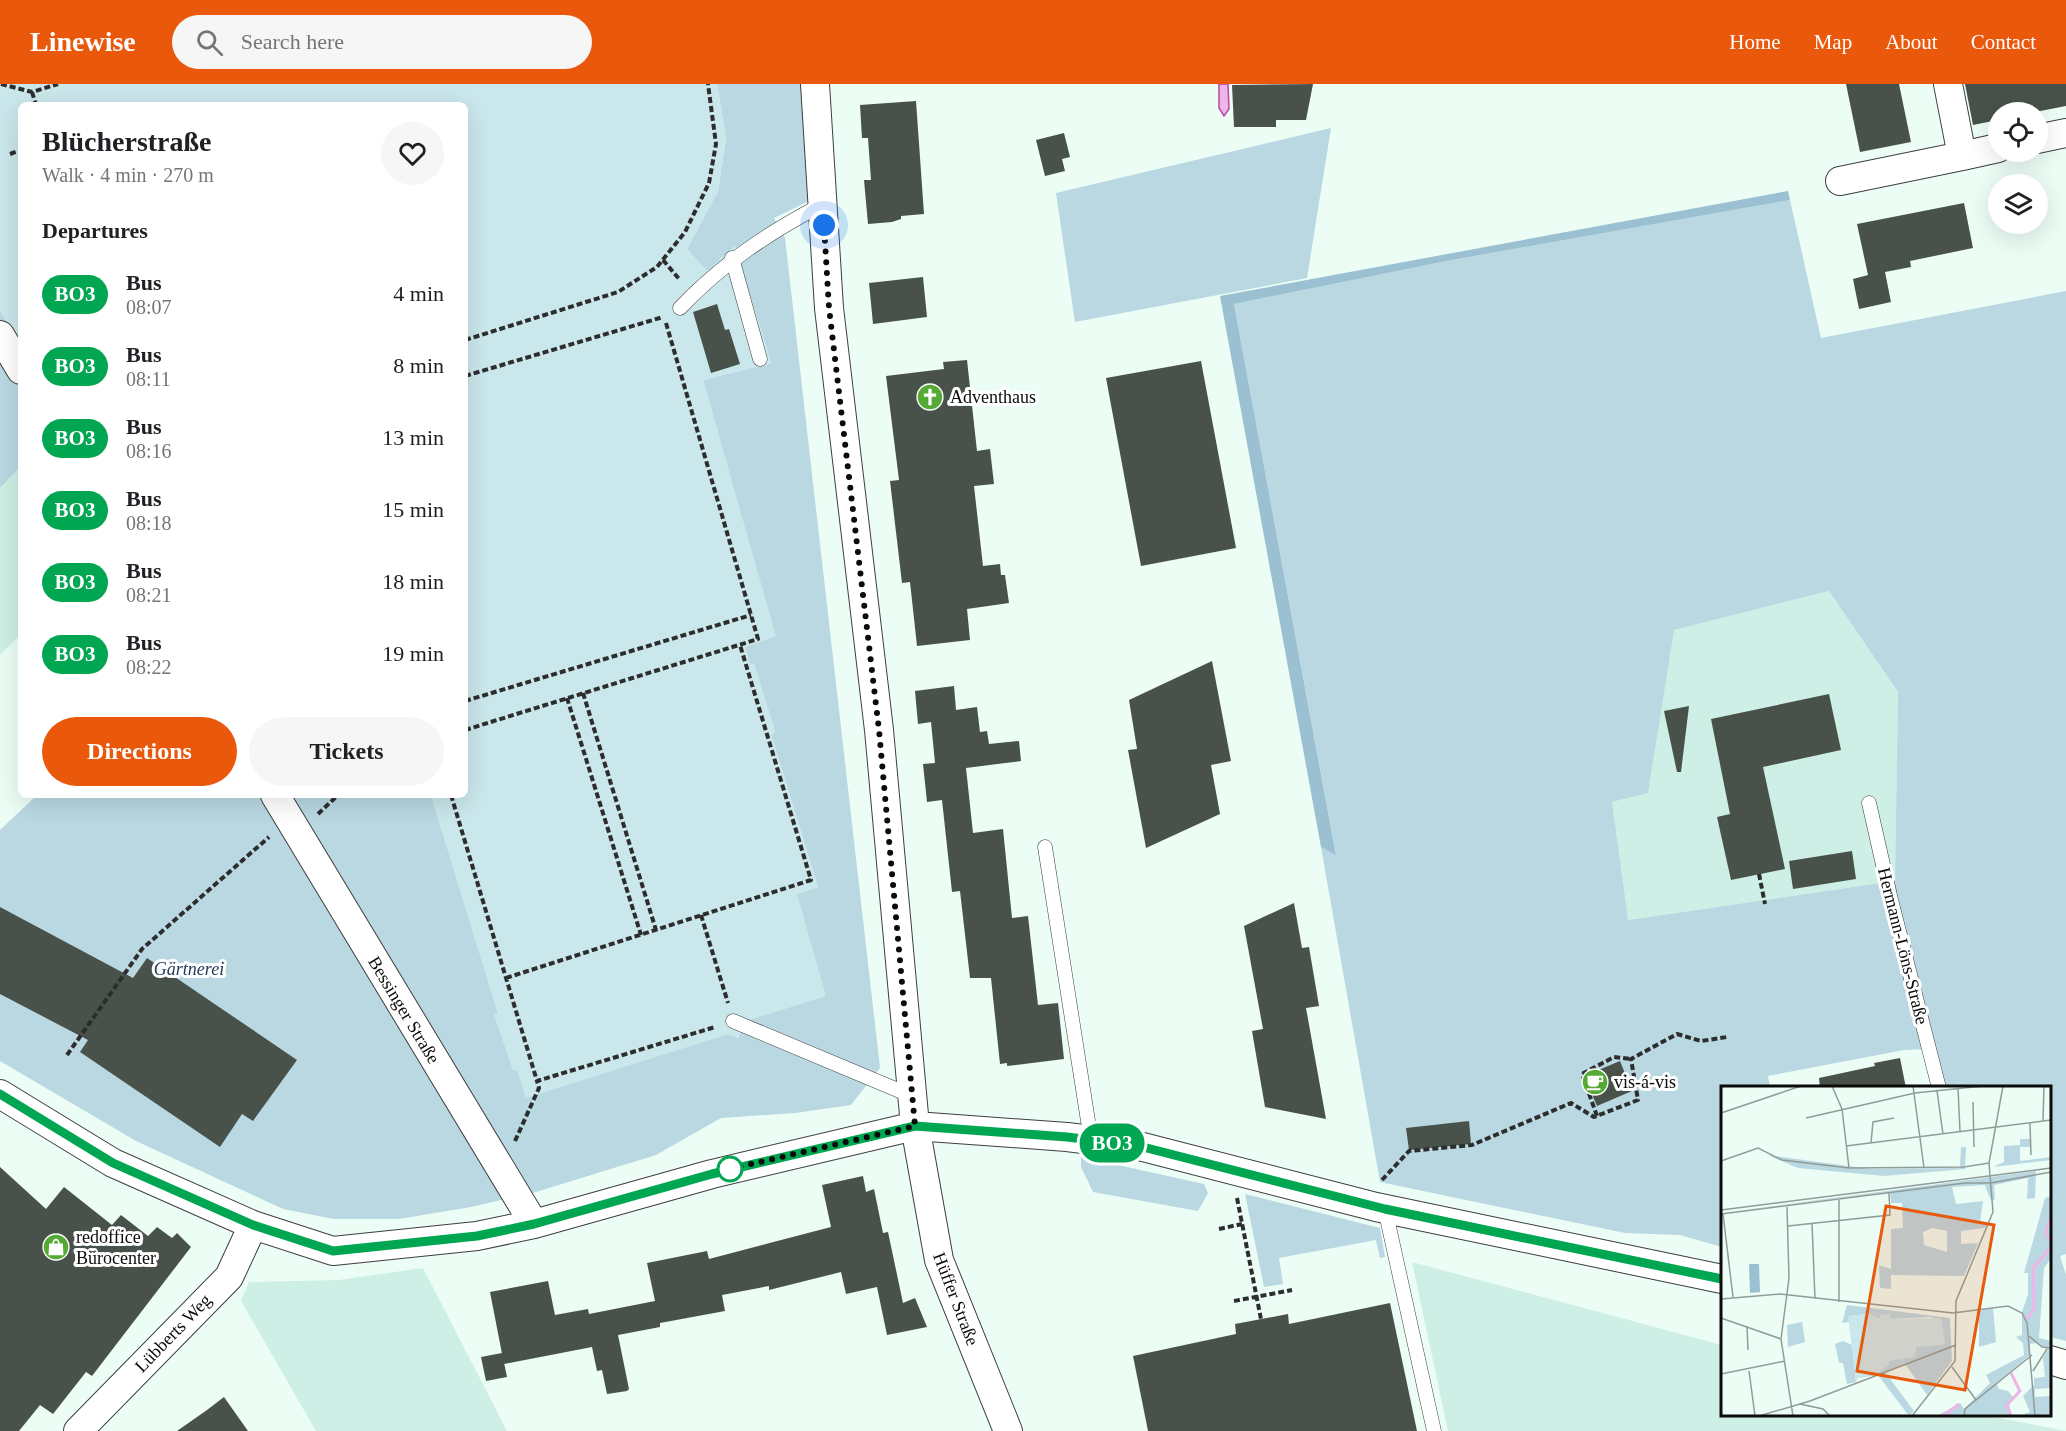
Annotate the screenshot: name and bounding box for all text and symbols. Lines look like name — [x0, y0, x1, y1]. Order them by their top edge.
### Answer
search box — [172, 15, 592, 69]
text: Linewise — [30, 26, 136, 57]
icon: search — [193, 26, 226, 59]
text: Search here — [241, 29, 344, 54]
text: Home — [1729, 30, 1781, 54]
text: Map — [1814, 30, 1852, 54]
text: About — [1885, 30, 1938, 54]
text: Contact — [1971, 30, 2036, 54]
map controls — [1988, 102, 2048, 234]
button: locate — [1988, 102, 2048, 162]
button: heart — [381, 122, 444, 185]
text: Blücherstraße — [42, 126, 212, 157]
text: Walk · 4 min · 270 m — [42, 164, 214, 186]
button: layers — [1988, 174, 2048, 234]
your location — [809, 210, 839, 240]
text: Departures — [42, 218, 148, 243]
text: Bus — [126, 270, 161, 295]
text: 4 min — [393, 281, 444, 306]
text: BO3 — [55, 282, 95, 306]
text: 08:07 — [126, 296, 172, 318]
text: Bus — [126, 342, 161, 367]
text: 8 min — [393, 353, 444, 378]
text: BO3 — [55, 354, 95, 378]
text: 08:11 — [126, 368, 171, 390]
church icon: Adventhaus — [915, 382, 945, 412]
place label: Adventhaus — [950, 387, 1036, 407]
text: Bus — [126, 414, 161, 439]
text: 13 min — [382, 425, 444, 450]
text: BO3 — [55, 426, 95, 450]
text: 08:16 — [126, 440, 172, 462]
text: Bus — [126, 486, 161, 511]
text: 15 min — [382, 497, 444, 522]
text: BO3 — [55, 498, 95, 522]
text: 08:18 — [126, 512, 172, 534]
text: Bus — [126, 558, 161, 583]
text: 18 min — [382, 569, 444, 594]
text: BO3 — [55, 570, 95, 594]
text: 08:21 — [126, 584, 172, 606]
text: Bus — [126, 630, 161, 655]
text: 19 min — [382, 641, 444, 666]
text: BO3 — [55, 642, 95, 666]
text: 08:22 — [126, 656, 172, 678]
button: Directions — [42, 717, 237, 786]
button: Tickets — [249, 717, 444, 786]
street label: Hermann-Löns-Straße — [1874, 865, 1932, 1027]
street label: Bessinger Straße — [364, 953, 444, 1067]
park label: Gärtnerei — [154, 959, 224, 979]
cafe icon: vis-á-vis — [1580, 1067, 1610, 1097]
place label: vis-á-vis — [1614, 1072, 1676, 1092]
inset map — [1721, 1086, 2051, 1416]
line badge: BO3 — [1078, 1124, 1146, 1162]
text: BO3 — [1092, 1131, 1132, 1155]
unlabelled marker — [717, 1156, 743, 1182]
place label: redoffice Bürocenter — [76, 1227, 156, 1268]
shop icon: redoffice Bürocenter — [41, 1232, 71, 1262]
street label: Hüffer Straße — [929, 1250, 983, 1348]
street label: Lübberts Weg — [131, 1290, 215, 1376]

